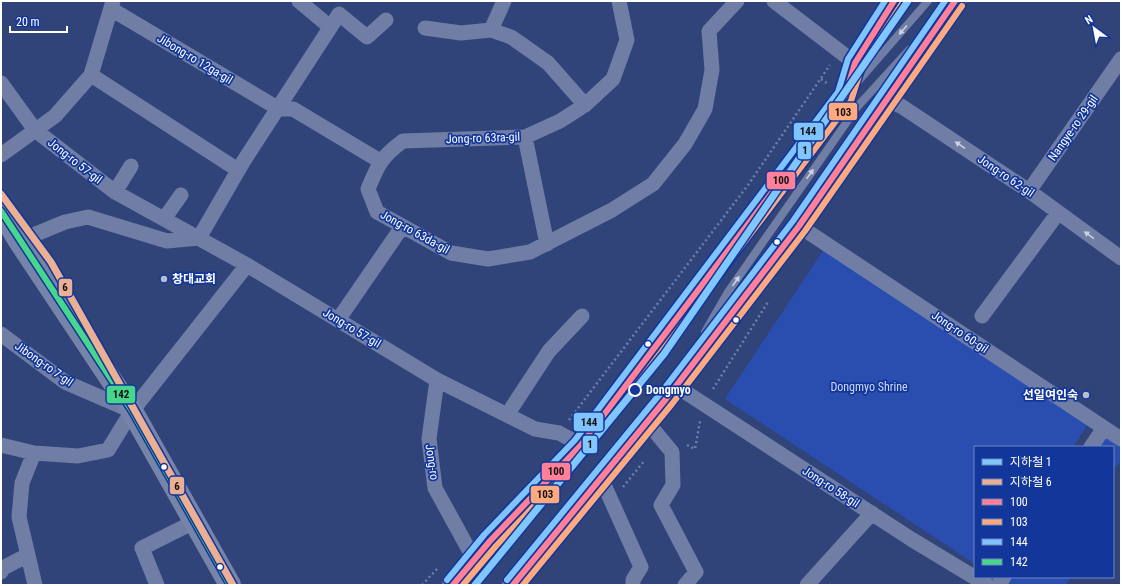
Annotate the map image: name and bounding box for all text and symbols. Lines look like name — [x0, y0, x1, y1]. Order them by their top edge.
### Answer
scale bar — [10, 8, 67, 34]
north arrow — [1074, 8, 1114, 48]
text: N — [1083, 13, 1095, 27]
text: 20 m — [16, 15, 40, 29]
one-way arrow — [898, 25, 907, 36]
street label: Jibong-ro 12ga-gil — [155, 31, 235, 87]
street label: Nangye-ro 29-gil — [1045, 92, 1101, 164]
line badge: 103 — [828, 102, 858, 121]
text: 103 — [835, 106, 852, 119]
line badge: 144 — [793, 122, 824, 141]
text: 144 — [800, 125, 817, 138]
street label: Jong-ro 63ra-gil — [446, 130, 520, 146]
street label: Jong-ro 57-gil — [45, 135, 105, 187]
line badge: 1 — [797, 141, 812, 160]
one-way arrow — [954, 141, 965, 149]
text: 1 — [802, 144, 808, 157]
street label: Jong-ro 62-gil — [975, 152, 1037, 200]
one-way arrow — [806, 169, 814, 180]
line badge: 100 — [766, 171, 796, 190]
text: 100 — [773, 174, 790, 187]
street label: Jong-ro 63da-gil — [378, 207, 452, 257]
one-way arrow — [1084, 231, 1095, 239]
unlabelled marker — [772, 237, 782, 247]
place label: 창대교회 — [172, 272, 216, 286]
marker: 창대교회 — [159, 274, 169, 284]
one-way arrow — [732, 276, 740, 286]
line badge: 6 — [58, 278, 73, 297]
text: 6 — [62, 281, 68, 294]
street label: Jong-ro 57-gil — [320, 305, 384, 351]
street label: Jong-ro 60-gil — [929, 308, 991, 356]
unlabelled marker — [731, 315, 741, 325]
street label: Jibong-ro 7-gil — [12, 339, 76, 389]
unlabelled marker — [643, 339, 653, 349]
park label: Dongmyo Shrine — [830, 380, 908, 394]
marker: Dongmyo — [628, 383, 642, 397]
place label: Dongmyo — [646, 383, 691, 397]
line badge: 142 — [106, 385, 136, 404]
text: 142 — [113, 388, 130, 401]
place label: 선일여인숙 — [1023, 388, 1078, 402]
marker: 선일여인숙 — [1081, 390, 1091, 400]
line badge: 144 — [573, 412, 604, 432]
text: 144 — [581, 416, 598, 429]
line badge: 1 — [582, 435, 598, 454]
text: 1 — [587, 438, 593, 451]
street label: Jong-ro — [423, 443, 441, 481]
legend — [974, 446, 1114, 578]
text: 지하철 1 — [1010, 455, 1052, 469]
unlabelled marker — [159, 462, 169, 472]
line badge: 100 — [541, 462, 571, 481]
street label: Jong-ro 58-gil — [800, 463, 862, 511]
text: 100 — [548, 465, 565, 478]
text: 지하철 6 — [1010, 475, 1052, 489]
line badge: 6 — [169, 476, 185, 495]
text: 6 — [174, 480, 180, 493]
line badge: 103 — [530, 485, 560, 504]
text: 103 — [537, 488, 554, 501]
text: 100 — [1010, 495, 1028, 509]
text: 103 — [1010, 515, 1028, 529]
text: 144 — [1010, 535, 1028, 549]
text: 142 — [1010, 555, 1028, 569]
unlabelled marker — [215, 562, 225, 572]

